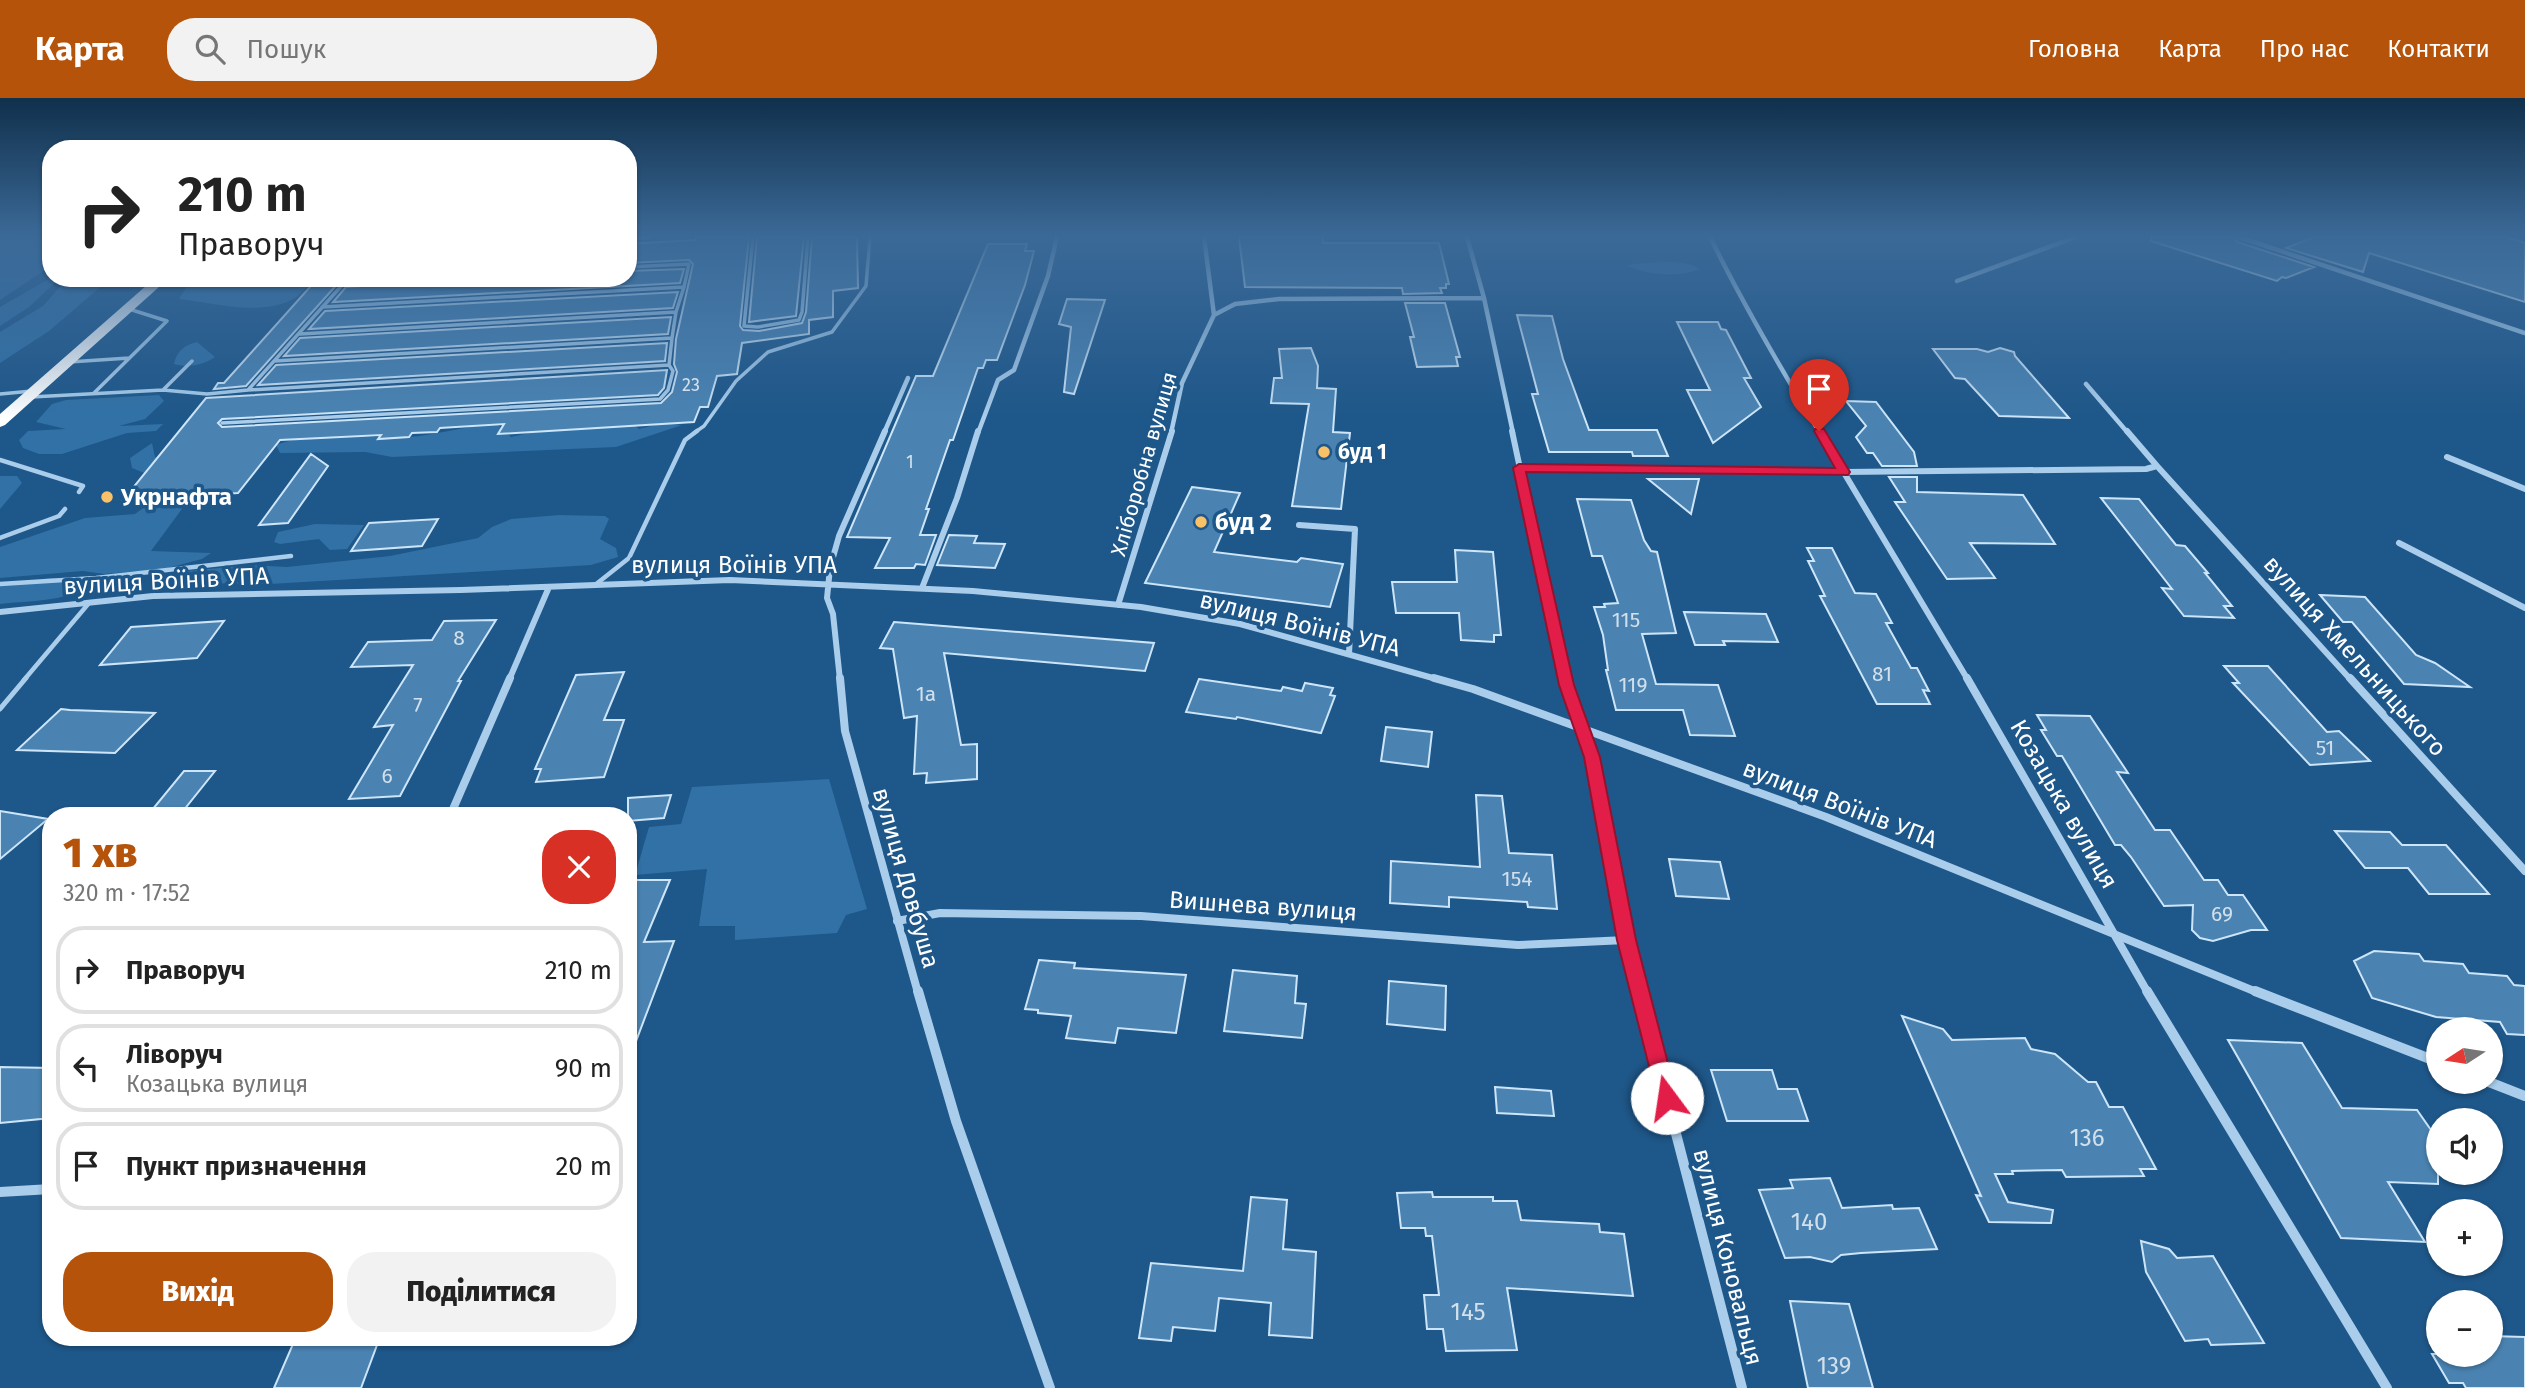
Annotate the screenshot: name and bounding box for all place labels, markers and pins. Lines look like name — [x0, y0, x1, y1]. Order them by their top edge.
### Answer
pin — [1789, 359, 1849, 431]
place label: буд 1 — [1338, 439, 1387, 465]
marker: буд 1 — [1316, 444, 1332, 460]
place label: Укрнафта — [120, 483, 232, 511]
marker: Укрнафта — [99, 489, 115, 505]
place label: буд 2 — [1215, 508, 1272, 536]
marker: буд 2 — [1193, 514, 1209, 530]

